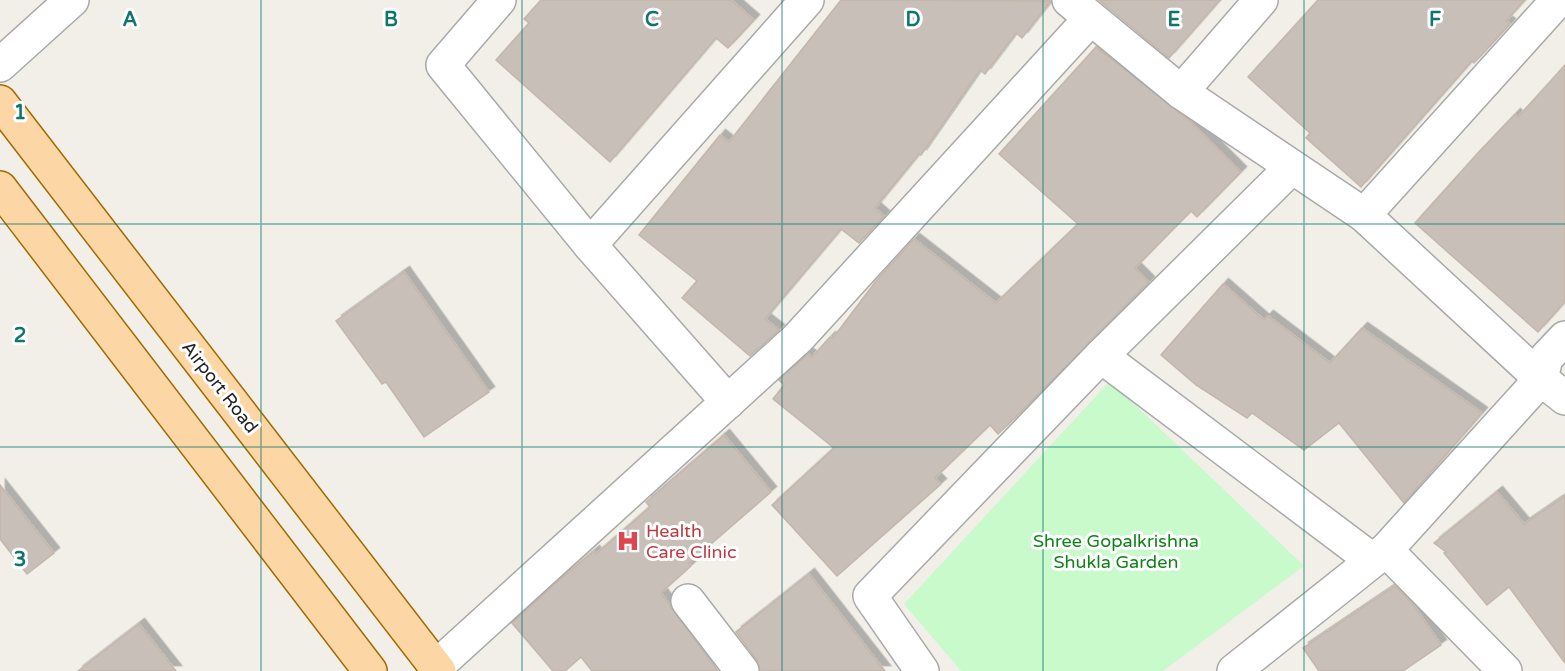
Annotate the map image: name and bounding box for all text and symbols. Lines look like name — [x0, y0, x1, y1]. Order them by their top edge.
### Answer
text: A — [123, 8, 138, 32]
text: B — [384, 8, 398, 32]
text: C — [645, 8, 659, 32]
text: D — [905, 8, 921, 32]
text: E — [1168, 8, 1181, 32]
text: F — [1429, 8, 1441, 32]
text: 1 — [14, 101, 26, 125]
text: 2 — [14, 324, 26, 348]
street label: Airport Road — [177, 337, 263, 437]
place label: Health Care Clinic — [646, 520, 737, 563]
hospital icon: Health Care Clinic — [615, 528, 641, 554]
park label: Shree Gopalkrishna Shukla Garden — [1033, 530, 1199, 573]
text: 3 — [14, 548, 26, 572]

